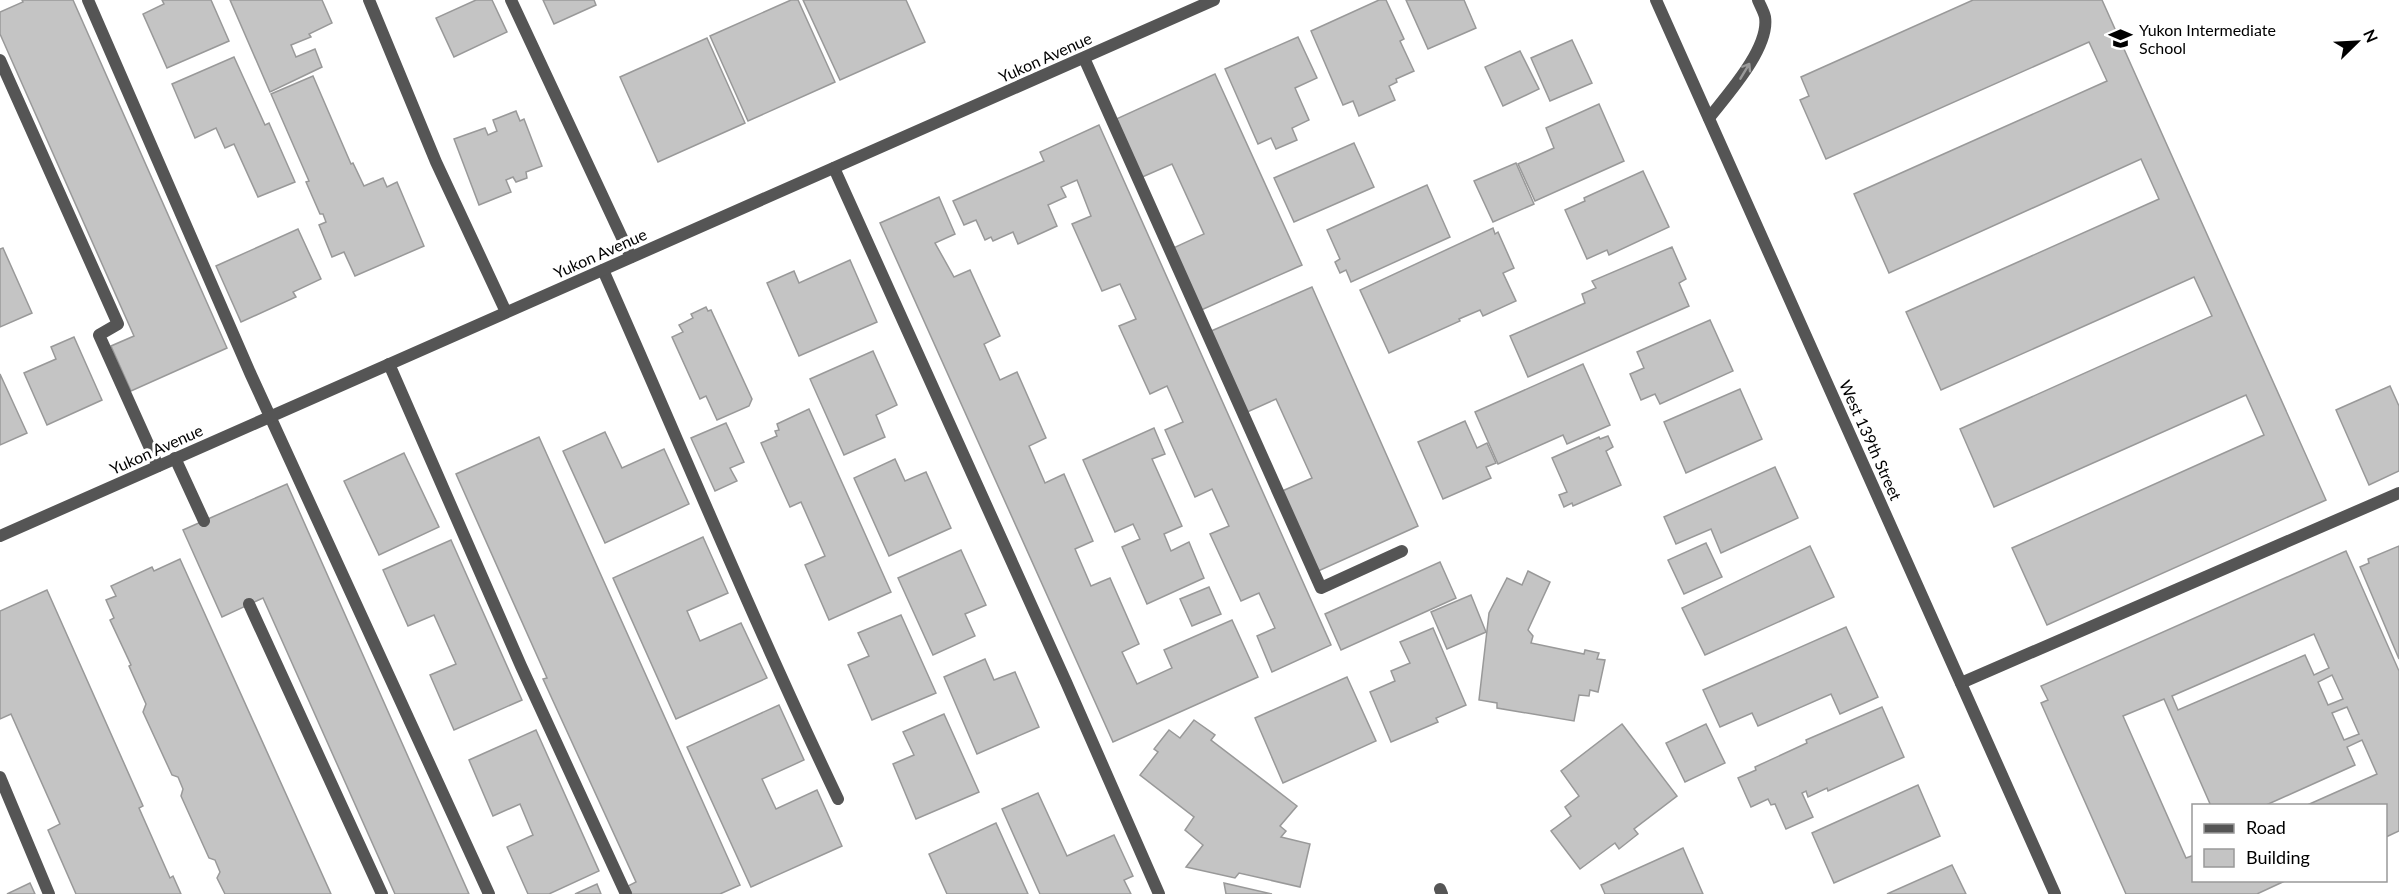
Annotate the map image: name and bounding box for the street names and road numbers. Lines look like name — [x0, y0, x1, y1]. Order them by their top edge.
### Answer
street label: Yukon Avenue — [996, 28, 1094, 86]
street label: Yukon Avenue — [551, 224, 649, 282]
street label: West 139th Street — [1836, 377, 1906, 503]
street label: Yukon Avenue — [107, 420, 205, 478]

